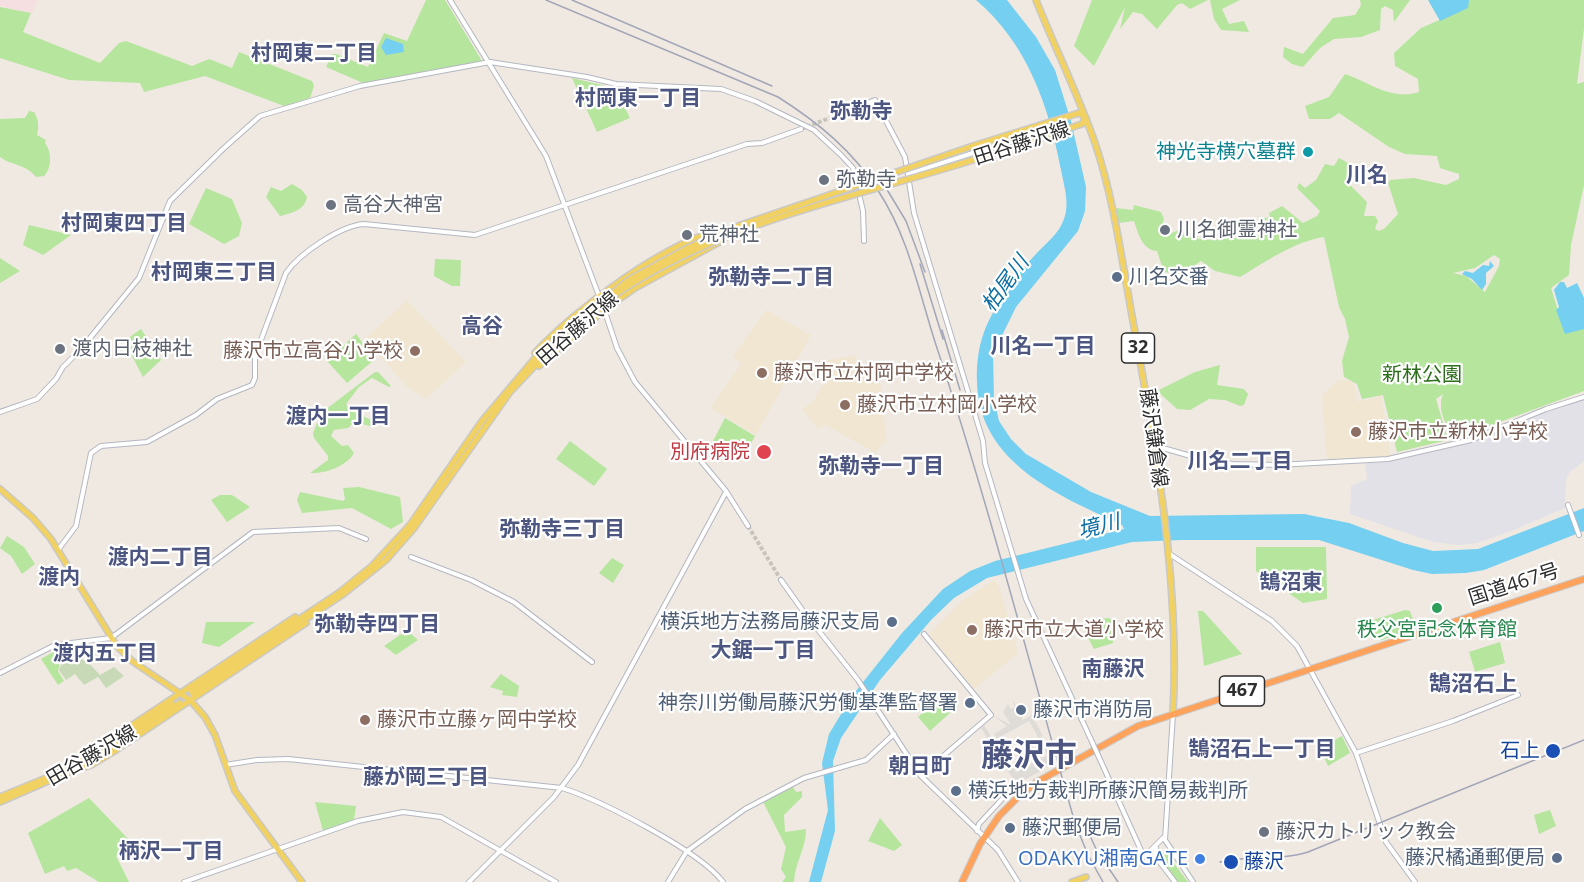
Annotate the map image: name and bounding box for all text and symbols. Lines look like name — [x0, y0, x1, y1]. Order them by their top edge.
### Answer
district label: 村岡東二丁目 — [251, 41, 377, 67]
district label: 村岡東一丁目 — [575, 86, 701, 112]
district label: 弥勒寺 — [830, 99, 892, 125]
street label: 田谷藤沢線 — [971, 117, 1073, 171]
place label: 神光寺横穴墓群 — [1156, 140, 1296, 164]
marker: 神光寺横穴墓群 — [1301, 145, 1315, 159]
district label: 川名 — [1346, 163, 1388, 189]
place label: 弥勒寺 — [836, 168, 896, 192]
marker: 弥勒寺 — [817, 173, 831, 187]
place label: 高谷大神宮 — [343, 193, 443, 217]
marker: 高谷大神宮 — [324, 198, 338, 212]
district label: 村岡東四丁目 — [61, 211, 187, 237]
place label: 川名御霊神社 — [1177, 218, 1297, 242]
place label: 荒神社 — [699, 223, 759, 247]
marker: 川名御霊神社 — [1158, 223, 1172, 237]
marker: 荒神社 — [680, 228, 694, 242]
water label: 柏尾川 — [977, 251, 1035, 317]
district label: 村岡東三丁目 — [151, 260, 277, 286]
district label: 弥勒寺二丁目 — [708, 265, 834, 291]
place label: 川名交番 — [1129, 265, 1209, 289]
marker: 川名交番 — [1110, 270, 1124, 284]
street label: 田谷藤沢線 — [532, 287, 624, 371]
district label: 高谷 — [461, 314, 503, 340]
road number: 32 — [1122, 333, 1154, 363]
district label: 川名一丁目 — [991, 334, 1095, 360]
place label: 渡内日枝神社 — [72, 337, 192, 361]
place label: 藤沢市立高谷小学校 — [223, 339, 403, 363]
marker: 渡内日枝神社 — [53, 342, 67, 356]
marker: 藤沢市立高谷小学校 — [408, 344, 422, 358]
place label: 藤沢市立村岡中学校 — [774, 361, 954, 385]
park label: 新林公園 — [1382, 363, 1462, 387]
marker: 藤沢市立村岡中学校 — [755, 366, 769, 380]
street label: 藤沢鎌倉線 — [1134, 387, 1172, 489]
place label: 藤沢市立村岡小学校 — [857, 393, 1037, 417]
marker: 藤沢市立村岡小学校 — [838, 398, 852, 412]
district label: 渡内一丁目 — [286, 404, 390, 430]
place label: 藤沢市立新林小学校 — [1368, 420, 1548, 444]
marker: 藤沢市立新林小学校 — [1349, 425, 1363, 439]
place label: 別府病院 — [670, 440, 750, 464]
marker: 別府病院 — [755, 443, 773, 461]
district label: 川名二丁目 — [1188, 449, 1292, 475]
district label: 弥勒寺一丁目 — [818, 454, 944, 480]
water label: 境川 — [1076, 510, 1122, 544]
district label: 弥勒寺三丁目 — [499, 517, 625, 543]
district label: 渡内二丁目 — [108, 545, 212, 571]
street label: 国道467号 — [1465, 559, 1563, 611]
district label: 渡内 — [38, 565, 80, 591]
district label: 鵠沼東 — [1260, 570, 1322, 596]
marker: 秩父宮記念体育館 — [1430, 601, 1444, 615]
place label: 横浜地方法務局藤沢支局 — [660, 610, 880, 634]
district label: 弥勒寺四丁目 — [314, 612, 440, 638]
marker: 横浜地方法務局藤沢支局 — [885, 615, 899, 629]
place label: 藤沢市立大道小学校 — [984, 618, 1164, 642]
place label: 秩父宮記念体育館 — [1357, 618, 1517, 642]
marker: 藤沢市立大道小学校 — [965, 623, 979, 637]
district label: 大鋸一丁目 — [711, 638, 815, 664]
district label: 渡内五丁目 — [53, 641, 157, 667]
district label: 南藤沢 — [1082, 657, 1144, 683]
district label: 鵠沼石上 — [1429, 672, 1517, 698]
road number: 467 — [1220, 676, 1264, 706]
place label: 神奈川労働局藤沢労働基準監督署 — [658, 691, 958, 715]
marker: 神奈川労働局藤沢労働基準監督署 — [963, 696, 977, 710]
place label: 藤沢市消防局 — [1033, 698, 1153, 722]
marker: 藤沢市消防局 — [1014, 703, 1028, 717]
place label: 藤沢市立藤ヶ岡中学校 — [377, 708, 577, 732]
marker: 藤沢市立藤ヶ岡中学校 — [358, 713, 372, 727]
street label: 田谷藤沢線 — [43, 721, 141, 791]
district label: 鵠沼石上一丁目 — [1189, 737, 1335, 763]
district label: 藤沢市 — [981, 738, 1077, 776]
place label: 石上 — [1500, 739, 1540, 763]
marker: 石上 — [1544, 742, 1562, 760]
district label: 朝日町 — [889, 754, 951, 780]
district label: 藤が岡三丁目 — [363, 765, 489, 791]
place label: 横浜地方裁判所藤沢簡易裁判所 — [968, 779, 1248, 803]
marker: 横浜地方裁判所藤沢簡易裁判所 — [949, 784, 963, 798]
place label: 藤沢郵便局 — [1022, 816, 1122, 840]
place label: 藤沢カトリック教会 — [1276, 820, 1456, 844]
marker: 藤沢郵便局 — [1003, 821, 1017, 835]
marker: 藤沢カトリック教会 — [1257, 825, 1271, 839]
district label: 柄沢一丁目 — [119, 839, 223, 865]
place label: 藤沢橘通郵便局 — [1405, 846, 1545, 870]
place label: ODAKYU湘南GATE — [1018, 847, 1188, 871]
place label: 藤沢 — [1244, 850, 1284, 874]
marker: 藤沢橘通郵便局 — [1550, 851, 1564, 865]
marker: ODAKYU湘南GATE — [1193, 852, 1207, 866]
marker: 藤沢 — [1222, 853, 1240, 871]

